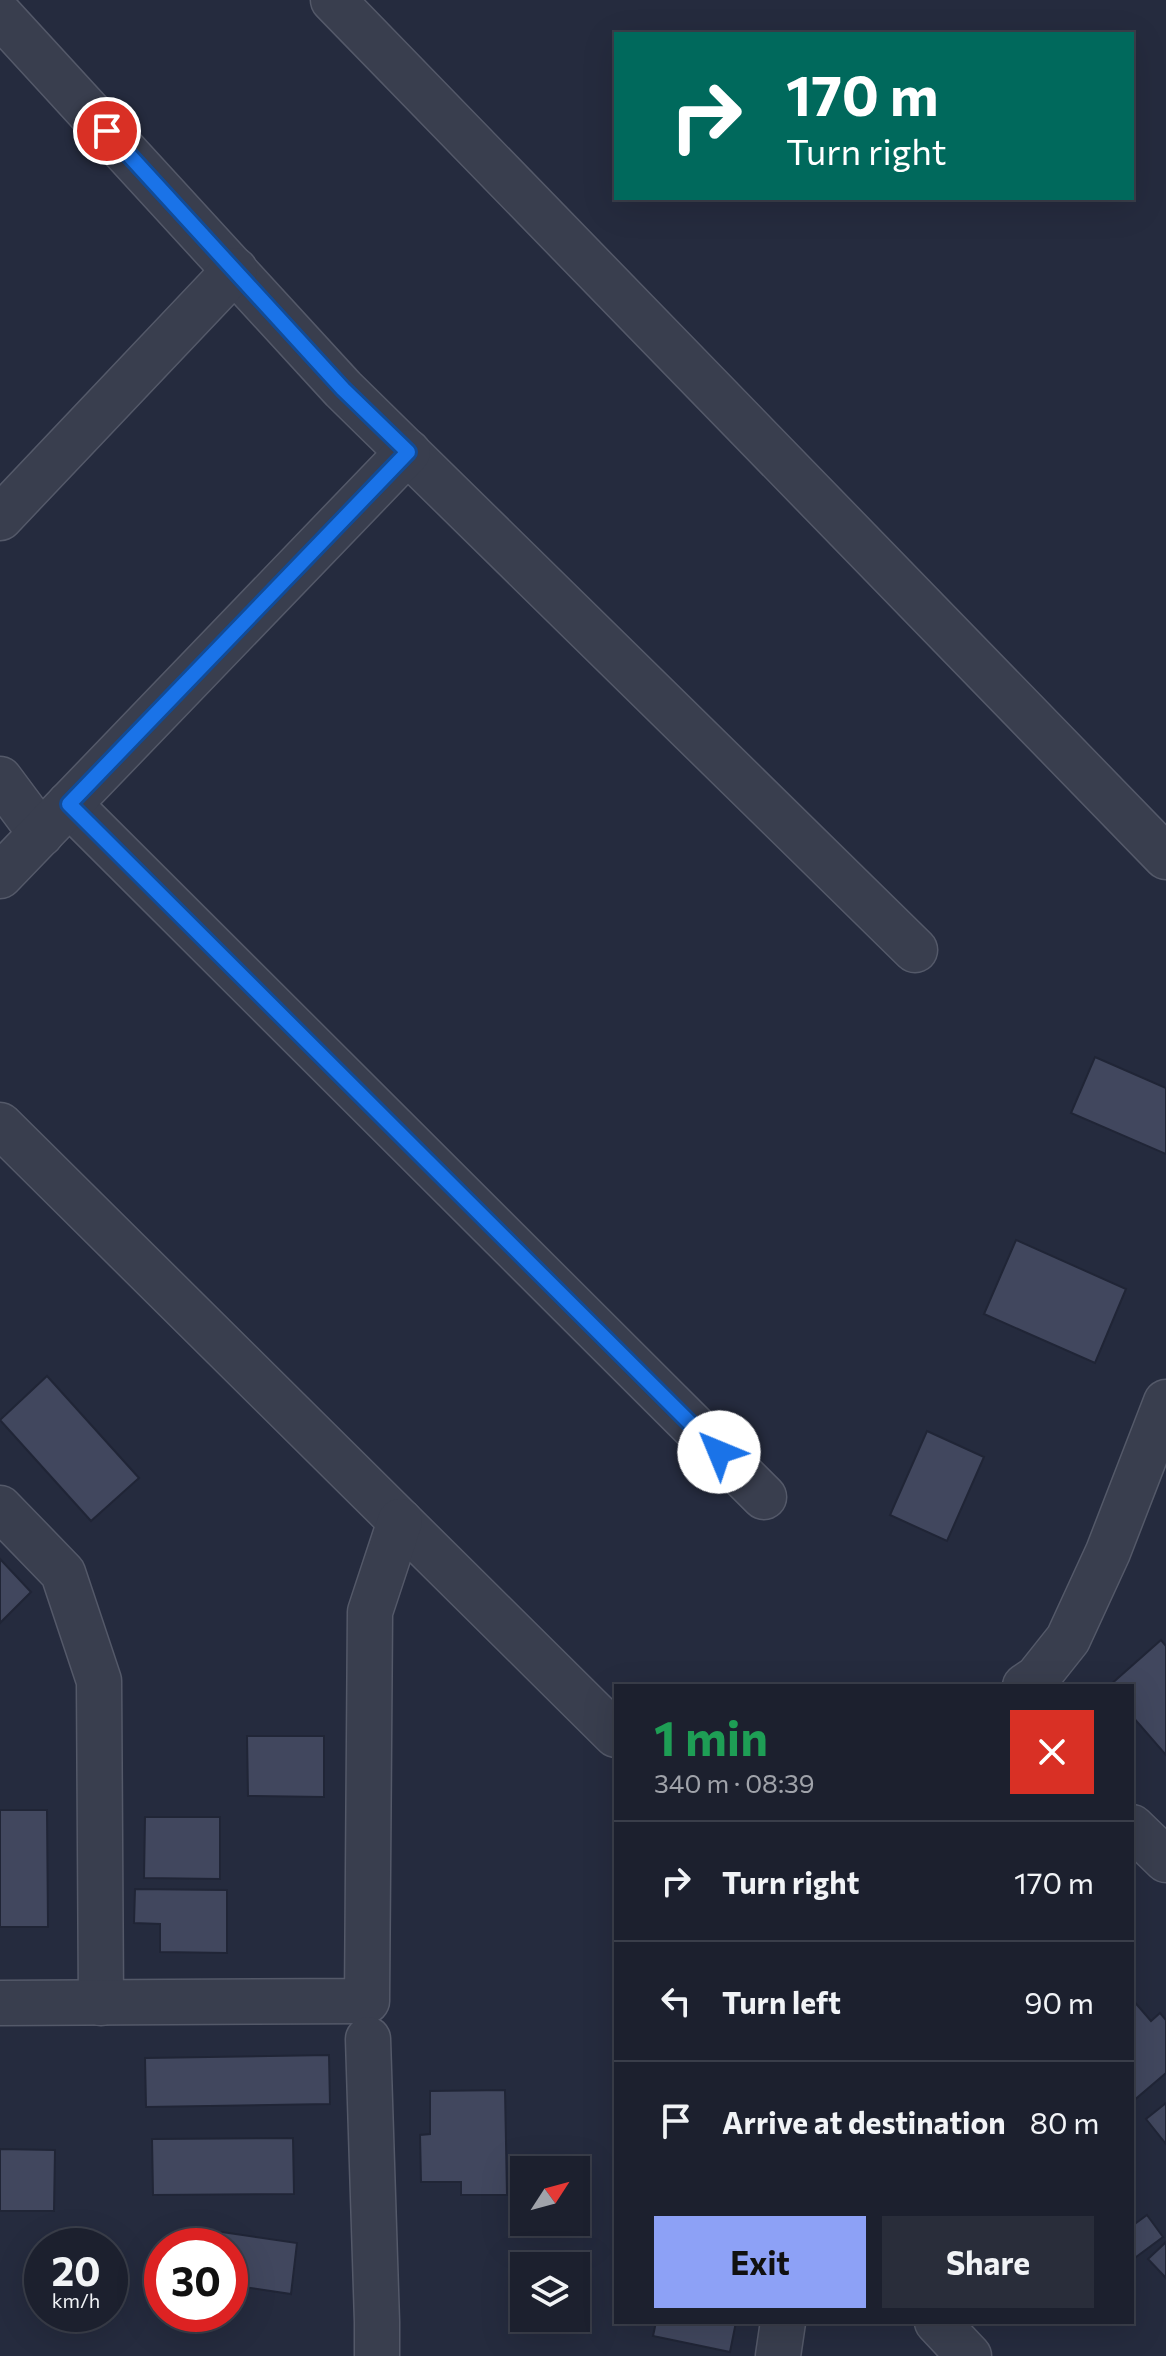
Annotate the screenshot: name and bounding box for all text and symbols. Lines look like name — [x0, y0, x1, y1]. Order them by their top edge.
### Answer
text: 170 m — [786, 59, 939, 128]
icon: right — [654, 64, 758, 168]
pin — [73, 97, 141, 165]
icon: arrive — [85, 109, 129, 153]
text: Turn right — [786, 128, 947, 172]
position arrow — [677, 1410, 761, 1494]
text: 1 min — [654, 1707, 768, 1766]
button: close — [1010, 1710, 1094, 1794]
text: 340 m · 08:39 — [654, 1767, 815, 1798]
icon: right — [654, 1859, 698, 1903]
text: Turn right — [722, 1863, 859, 1900]
text: 170 m — [1014, 1863, 1094, 1900]
icon: left — [654, 1979, 698, 2023]
text: Turn left — [722, 1983, 841, 2020]
text: 90 m — [1024, 1983, 1094, 2020]
icon: arrive — [654, 2099, 698, 2143]
text: Arrive at destination — [722, 2103, 1006, 2140]
text: 80 m — [1030, 2103, 1099, 2140]
north arrow — [510, 2156, 590, 2236]
map controls — [510, 2156, 590, 2332]
button: Exit — [654, 2216, 866, 2308]
button: Share — [882, 2216, 1094, 2308]
speed limit sign: 30 — [144, 2228, 248, 2332]
text: 20 — [51, 2245, 101, 2294]
button: layers — [510, 2252, 590, 2332]
text: km/h — [52, 2288, 100, 2312]

